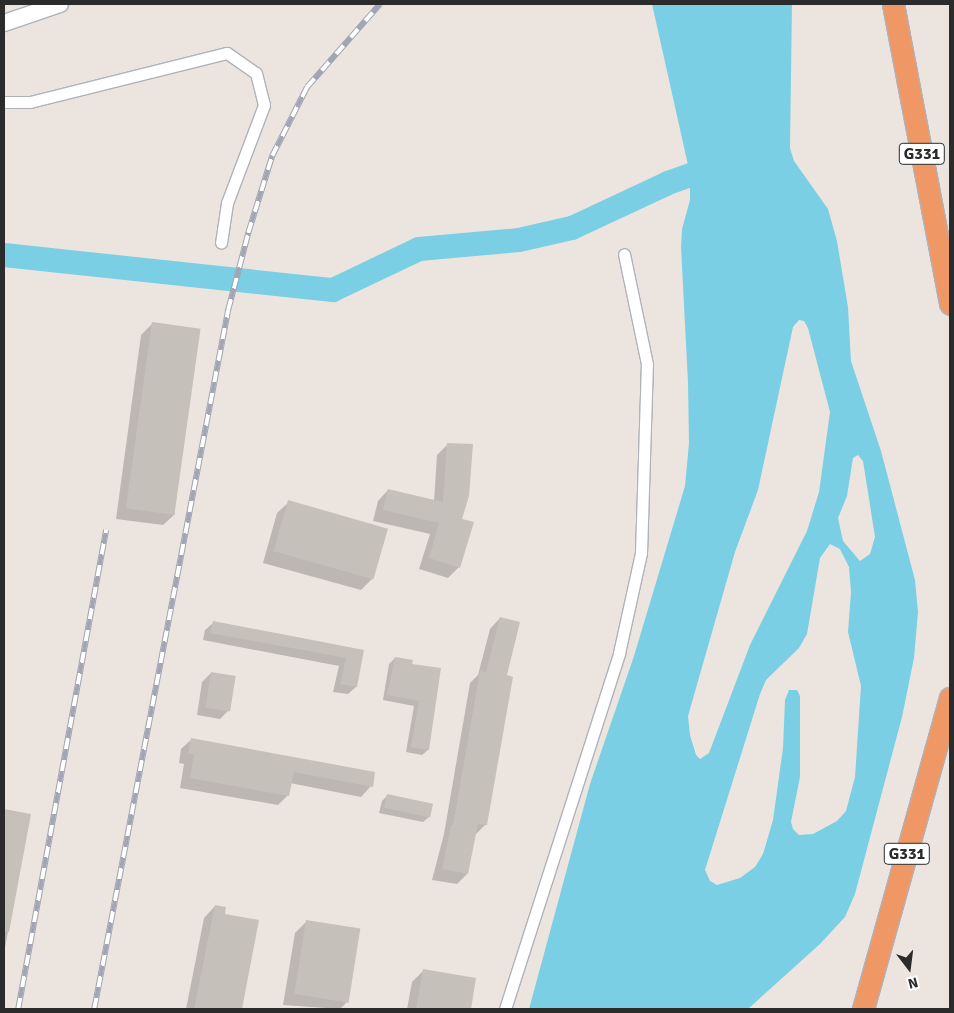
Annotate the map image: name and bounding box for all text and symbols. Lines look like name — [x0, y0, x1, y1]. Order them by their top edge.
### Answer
road number: G331 — [898, 140, 946, 168]
road number: G331 — [883, 841, 931, 868]
north arrow — [884, 943, 934, 993]
text: N — [906, 973, 920, 992]

